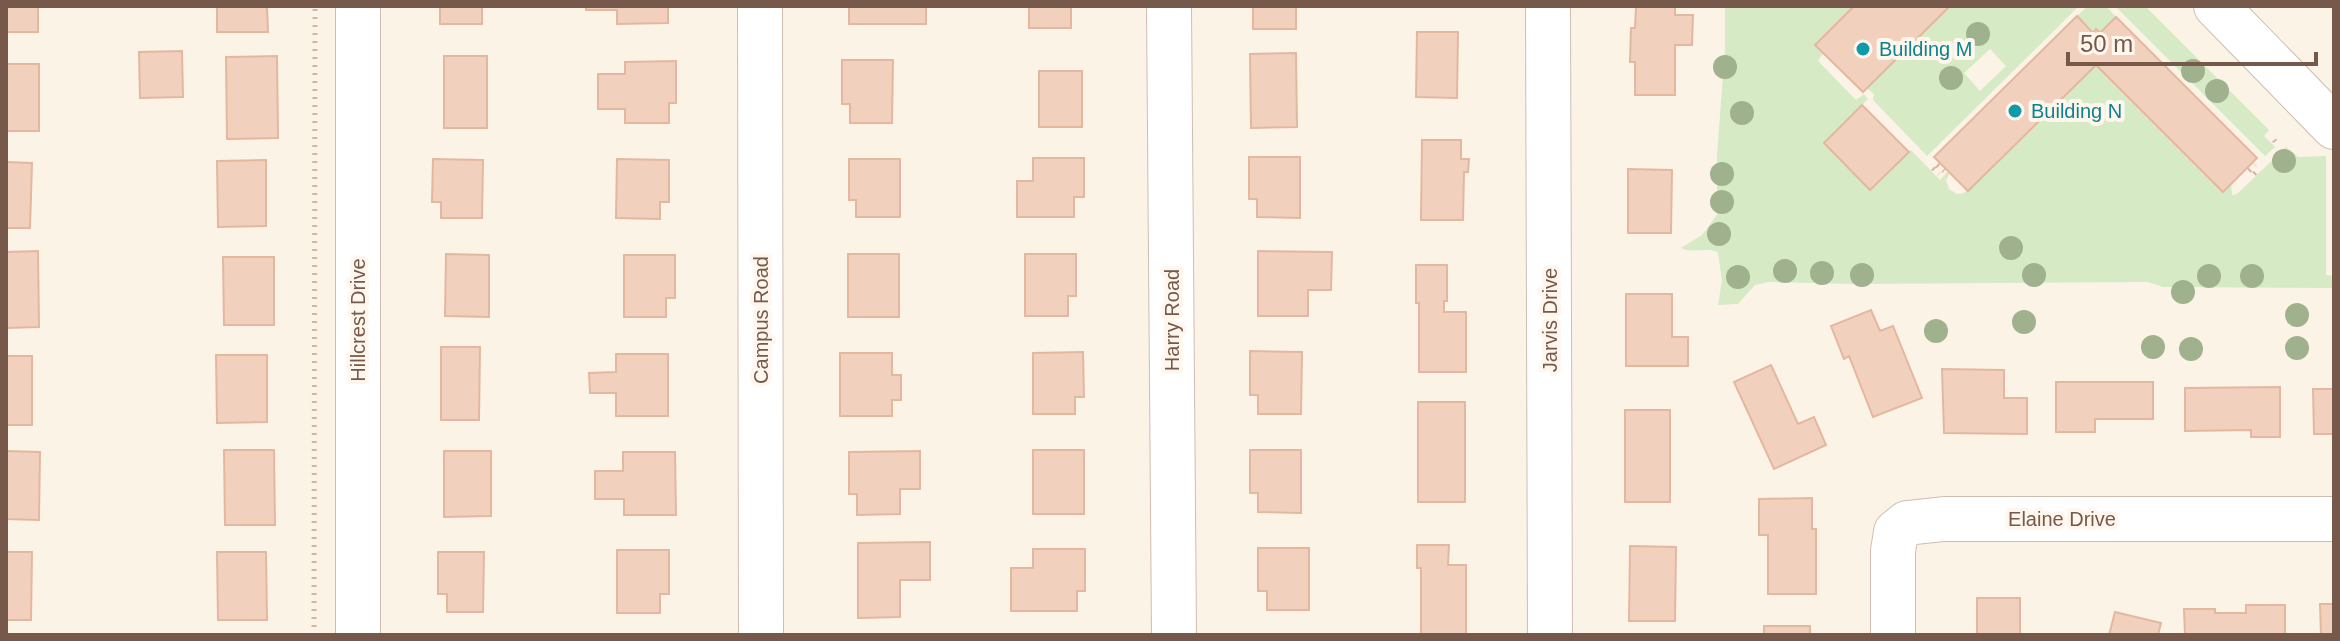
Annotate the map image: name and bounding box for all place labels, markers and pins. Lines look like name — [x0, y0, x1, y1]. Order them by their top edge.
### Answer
place label: Building M — [1879, 38, 1972, 60]
marker: Building M — [1854, 40, 1872, 58]
place label: Building N — [2031, 100, 2122, 122]
marker: Building N — [2006, 102, 2024, 120]

